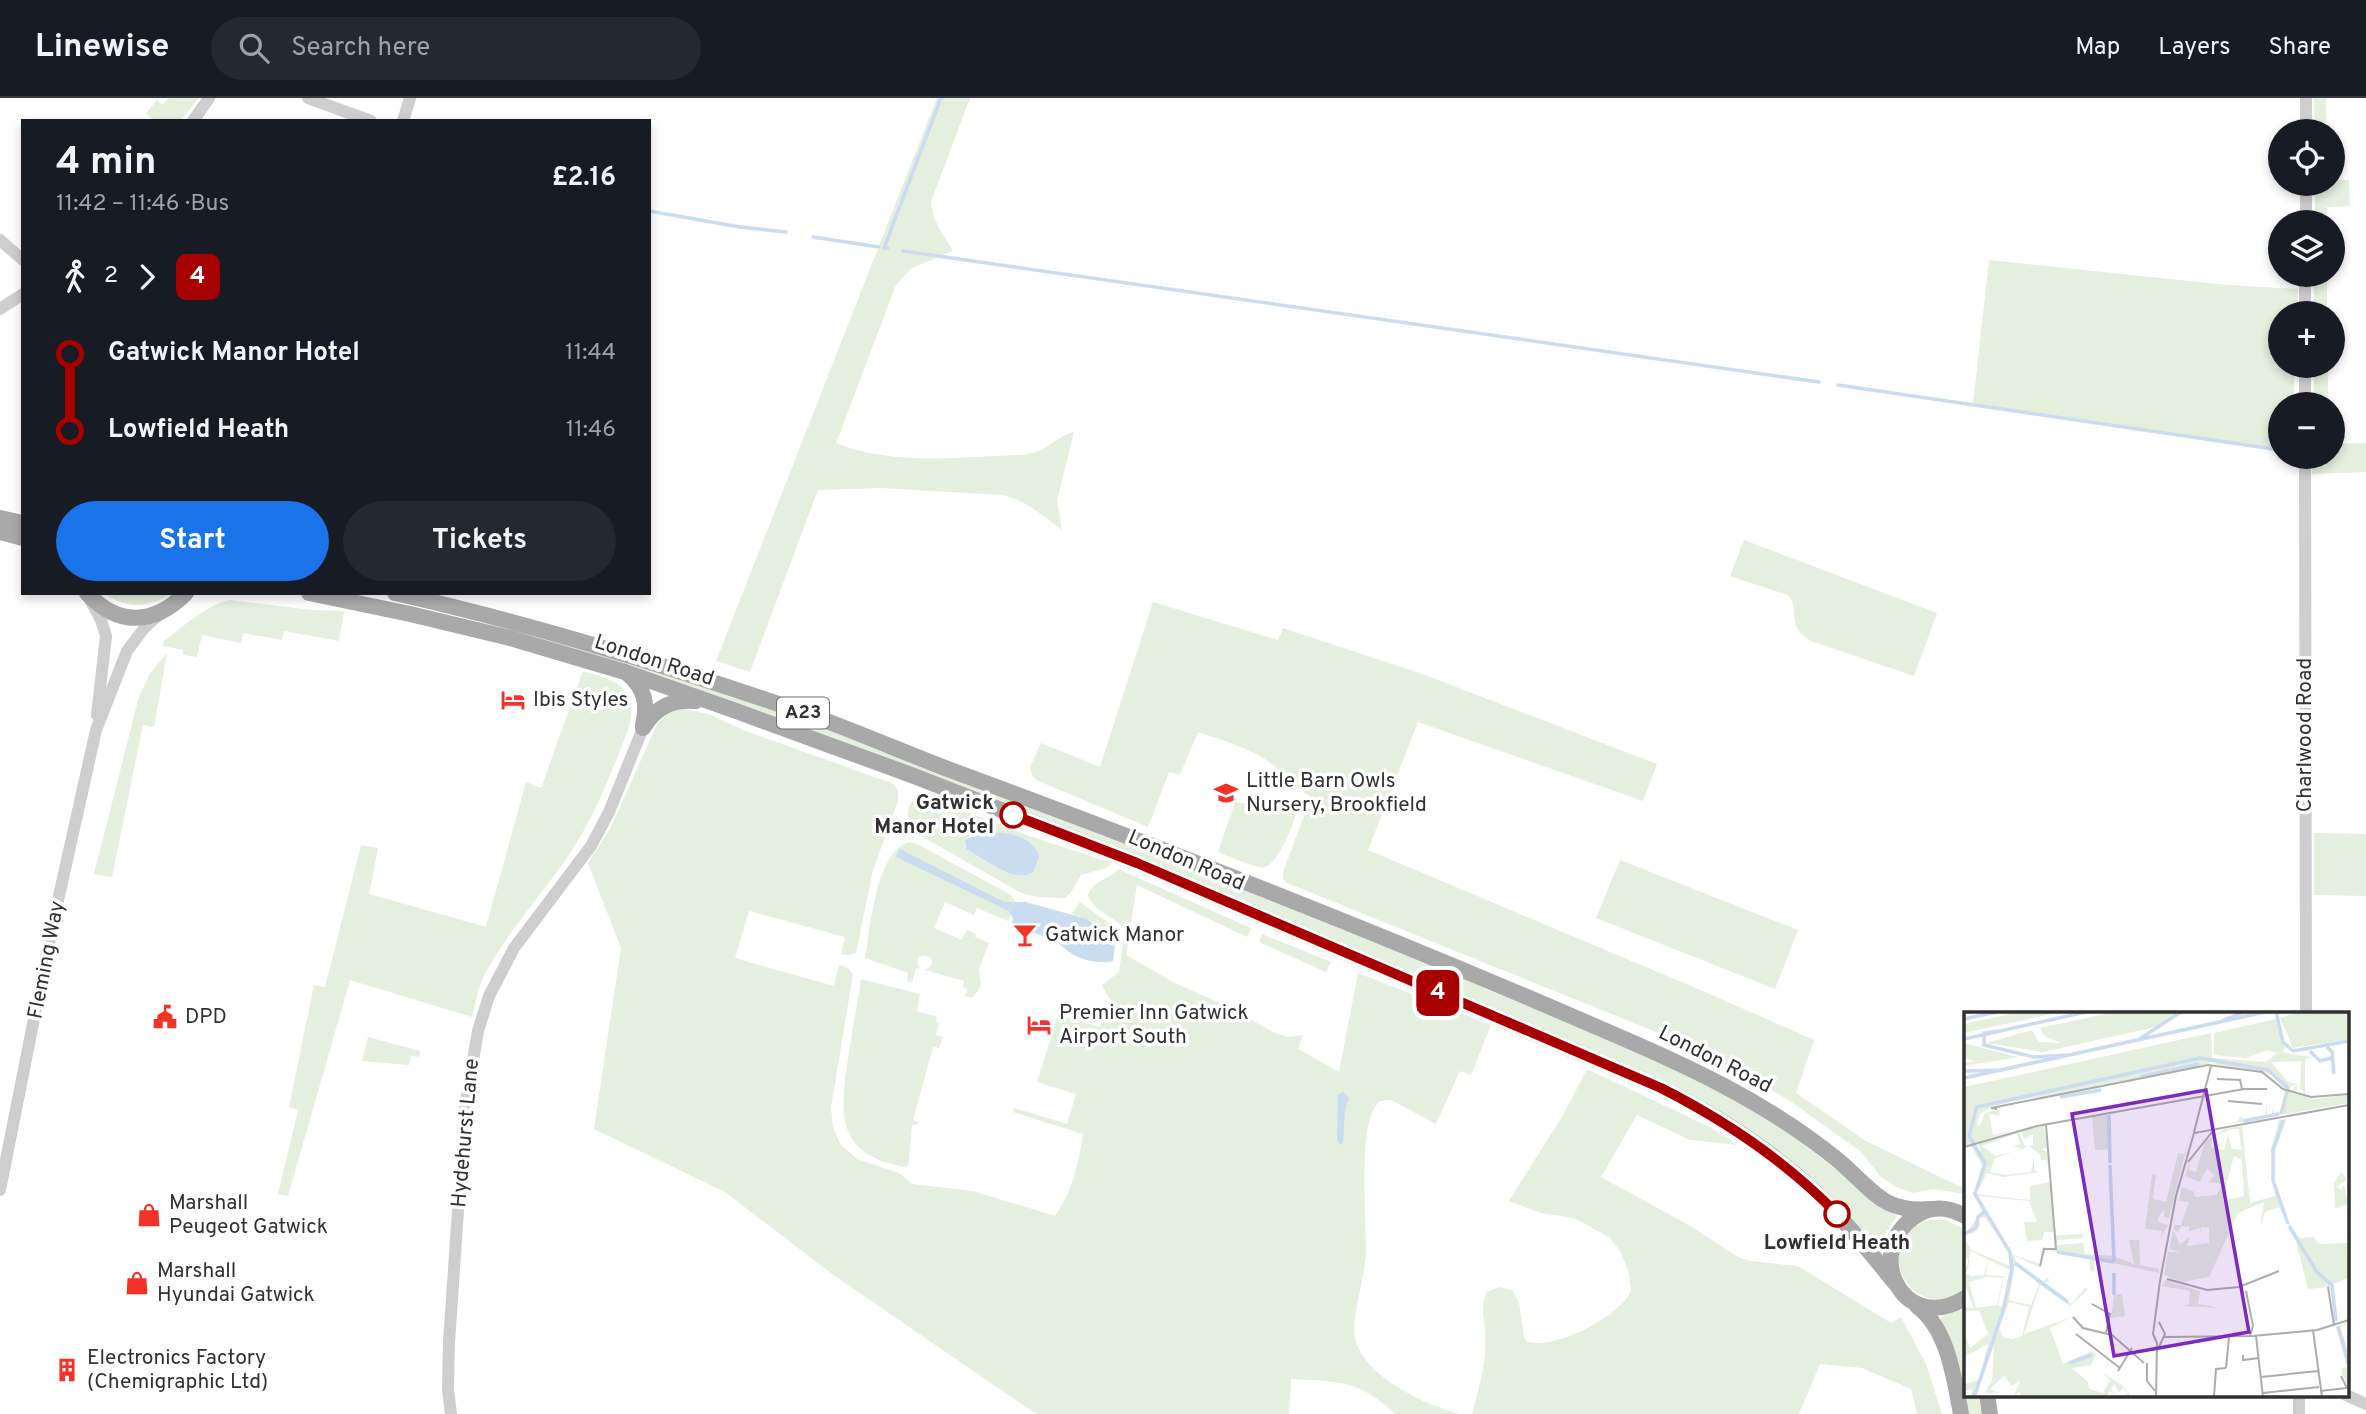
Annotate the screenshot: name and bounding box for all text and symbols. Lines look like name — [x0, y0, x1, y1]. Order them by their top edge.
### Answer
search box — [211, 17, 701, 80]
text: Linewise — [35, 27, 169, 69]
icon: search — [235, 29, 273, 67]
text: Search here — [291, 32, 430, 65]
text: Map — [2075, 33, 2120, 63]
text: Layers — [2158, 33, 2230, 63]
text: Share — [2268, 33, 2331, 63]
map controls — [2268, 119, 2345, 469]
button: locate — [2268, 119, 2345, 196]
text: 4 min — [56, 139, 156, 188]
text: £2.16 — [552, 162, 616, 195]
text: 11:42 – 11:46 · Bus — [56, 190, 229, 219]
button: layers — [2268, 210, 2345, 287]
icon: walk — [56, 258, 94, 296]
icon: forward — [128, 258, 166, 296]
text: 2 — [104, 262, 118, 291]
text: 4 — [190, 262, 206, 292]
button: + — [2268, 301, 2345, 378]
text: Gatwick Manor Hotel — [108, 337, 360, 370]
text: 11:44 — [565, 339, 616, 368]
button: − — [2268, 392, 2345, 469]
text: Lowfield Heath — [108, 414, 289, 447]
text: 11:46 — [566, 416, 616, 445]
button: Start — [56, 501, 329, 581]
button: Tickets — [343, 501, 616, 581]
street label: London Road — [591, 629, 717, 693]
street label: Charlwood Road — [2292, 658, 2319, 812]
hotel icon: Ibis Styles — [499, 686, 527, 714]
place label: Ibis Styles — [533, 687, 628, 714]
road number: A23 — [777, 698, 829, 728]
place label: Little Barn Owls Nursery, Brookfield — [1246, 768, 1427, 819]
school or university icon: Little Barn Owls Nursery, Brookfield — [1212, 779, 1240, 807]
place label: Gatwick Manor Hotel — [874, 790, 994, 841]
marker: Gatwick Manor Hotel — [1000, 802, 1026, 828]
street label: London Road — [1124, 824, 1248, 898]
street label: Fleming Way — [22, 899, 72, 1021]
bar icon: Gatwick Manor — [1011, 921, 1039, 949]
place label: Gatwick Manor — [1045, 922, 1184, 949]
line badge: 4 — [1415, 970, 1461, 1016]
text: 4 — [1430, 978, 1446, 1008]
place label: Premier Inn Gatwick Airport South — [1059, 1000, 1249, 1051]
public building icon: DPD — [151, 1003, 179, 1031]
place label: DPD — [185, 1004, 227, 1031]
hotel icon: Premier Inn Gatwick Airport South — [1025, 1011, 1053, 1039]
inset map — [1964, 1012, 2348, 1396]
street label: London Road — [1654, 1020, 1776, 1100]
street label: Hydehurst Lane — [446, 1057, 486, 1209]
place label: Marshall Peugeot Gatwick — [169, 1190, 328, 1241]
shop icon: Marshall Peugeot Gatwick — [135, 1201, 163, 1229]
marker: Lowfield Heath — [1824, 1201, 1850, 1227]
place label: Lowfield Heath — [1764, 1230, 1910, 1257]
place label: Marshall Hyundai Gatwick — [157, 1258, 315, 1309]
shop icon: Marshall Hyundai Gatwick — [123, 1269, 151, 1297]
place label: Electronics Factory (Chemigraphic Ltd) — [87, 1345, 268, 1396]
building icon: Electronics Factory (Chemigraphic Ltd) — [53, 1356, 81, 1384]

